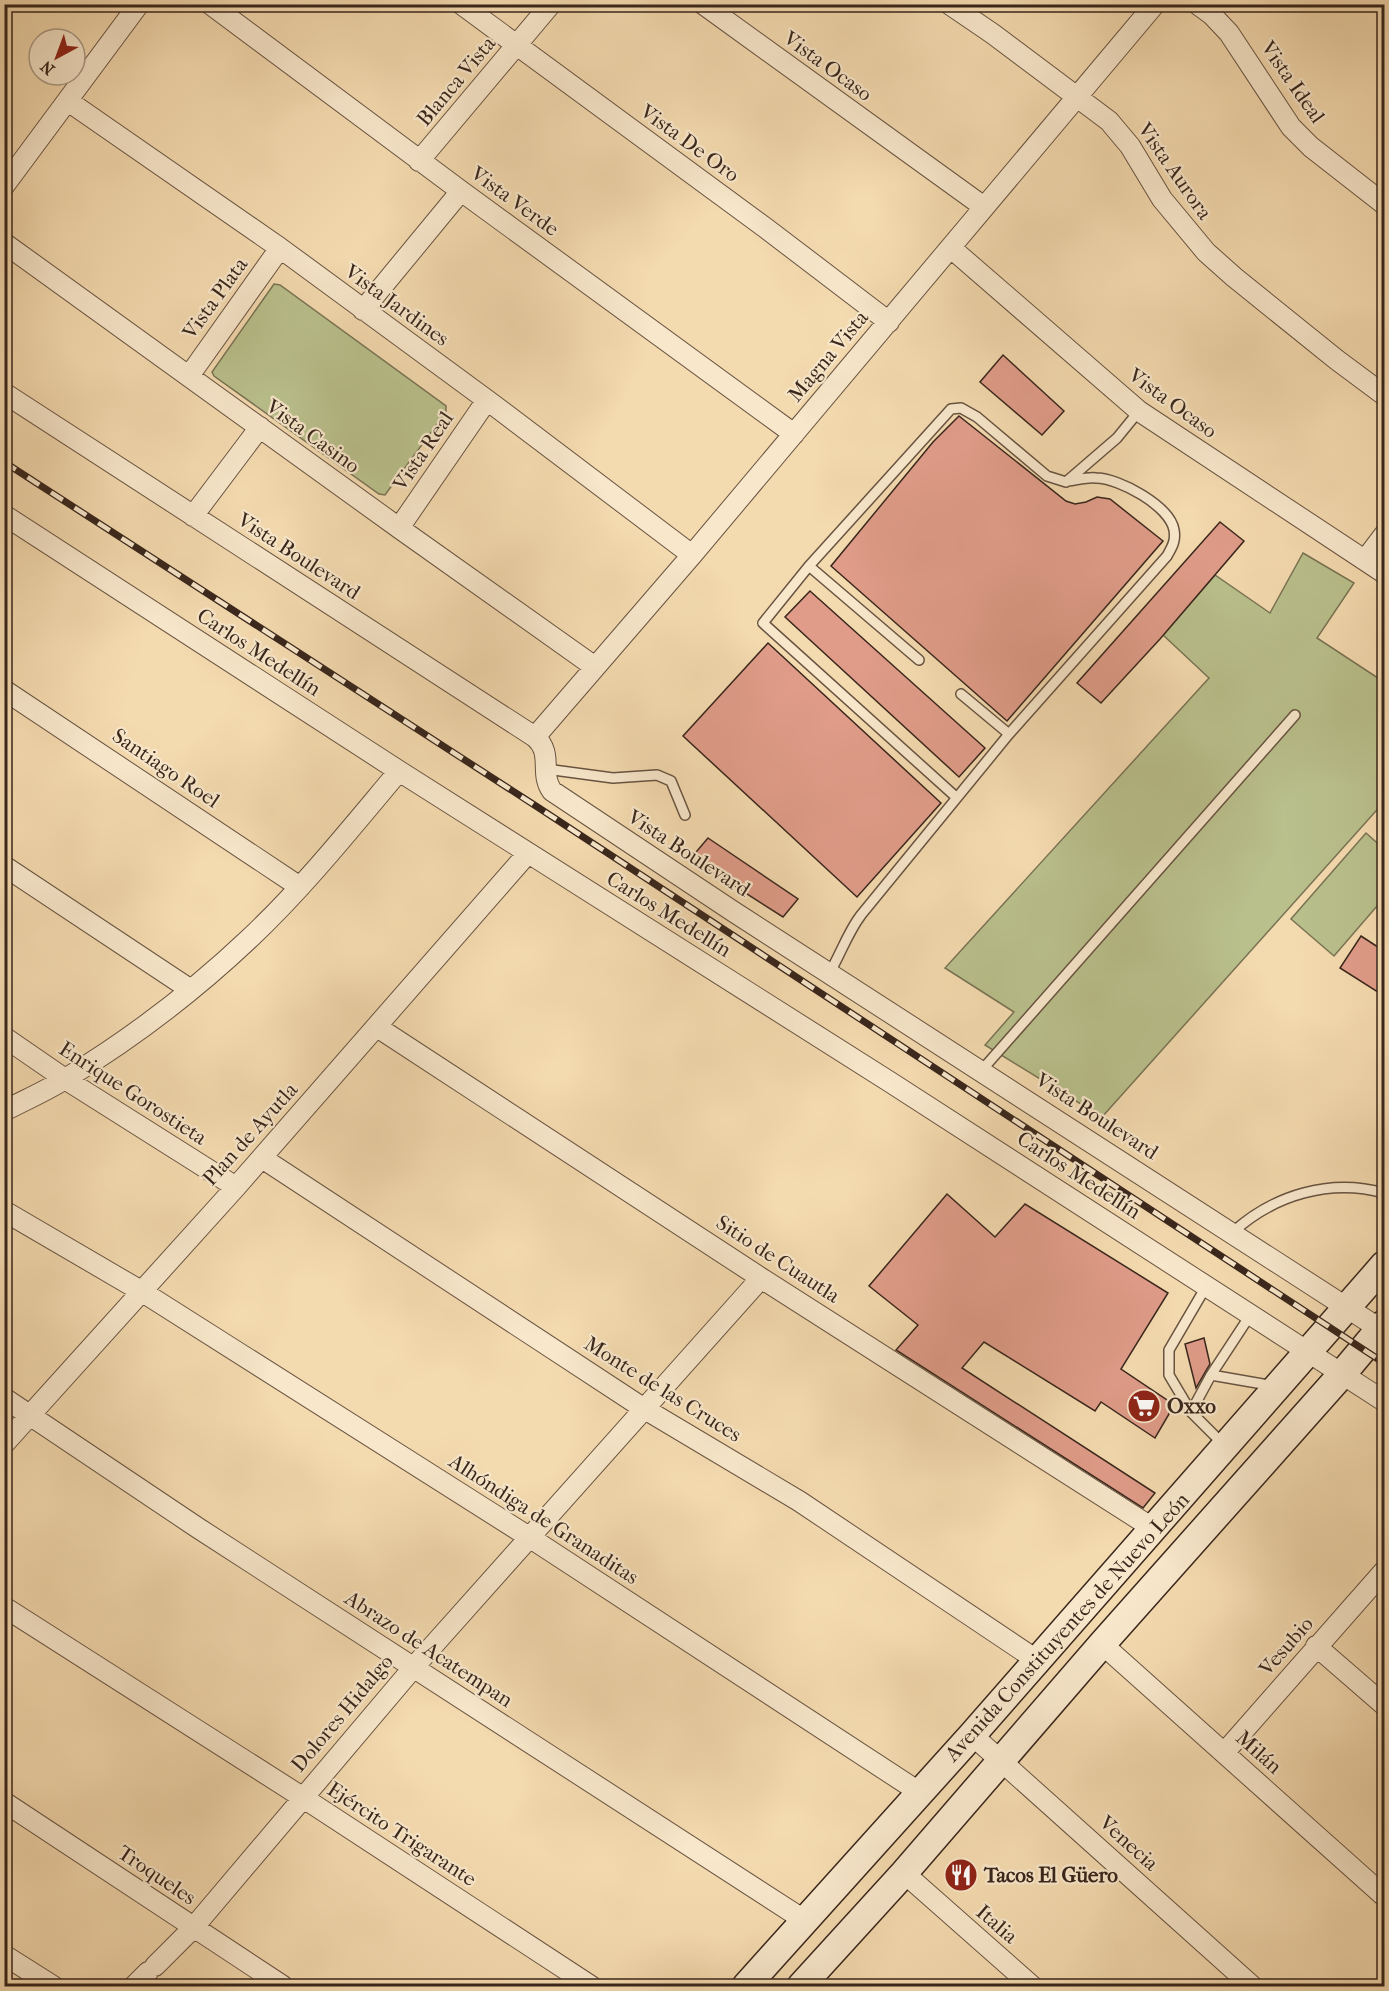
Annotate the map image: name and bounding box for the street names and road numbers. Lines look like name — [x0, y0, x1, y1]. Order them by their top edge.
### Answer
street label: Vista Ocaso — [778, 25, 877, 106]
street label: Blanca Vista — [412, 31, 501, 131]
street label: Vista Ideal — [1255, 36, 1330, 128]
street label: Vista De Oro — [635, 99, 744, 187]
street label: Vista Aurora — [1132, 117, 1217, 224]
street label: Vista Verde — [466, 161, 564, 241]
street label: Vista Plata — [177, 252, 253, 344]
street label: Vista Jardines — [339, 259, 454, 351]
street label: Magna Vista — [783, 305, 873, 406]
street label: Vista Ocaso — [1123, 362, 1222, 443]
street label: Vista Casino — [261, 393, 364, 478]
street label: Vista Real — [387, 407, 458, 496]
street label: Vista Boulevard — [232, 507, 365, 605]
street label: Carlos Medellín — [193, 603, 325, 701]
street label: Santiago Roel — [108, 723, 224, 813]
street label: Vista Boulevard — [622, 804, 755, 902]
street label: Carlos Medellín — [602, 866, 736, 962]
street label: Enrique Gorostieta — [55, 1036, 212, 1150]
street label: Vista Boulevard — [1030, 1067, 1163, 1165]
street label: Plan de Ayutla — [198, 1077, 303, 1190]
street label: Carlos Medellín — [1013, 1126, 1145, 1224]
street label: Sitio de Cuautla — [712, 1210, 844, 1308]
street label: Monte de las Cruces — [580, 1331, 746, 1447]
street label: Alhóndiga de Granaditas — [444, 1448, 643, 1589]
street label: Avenida Constituyentes de Nuevo León — [939, 1488, 1194, 1767]
street label: Abrazo de Acatempan — [340, 1585, 517, 1712]
street label: Vesubio — [1253, 1612, 1318, 1681]
street label: Dolores Hidalgo — [286, 1650, 398, 1776]
street label: Milán — [1231, 1725, 1287, 1779]
street label: Ejército Trigarante — [323, 1777, 481, 1891]
street label: Venecia — [1094, 1810, 1163, 1876]
street label: Troqueles — [113, 1840, 201, 1910]
street label: Italia — [971, 1900, 1023, 1949]

